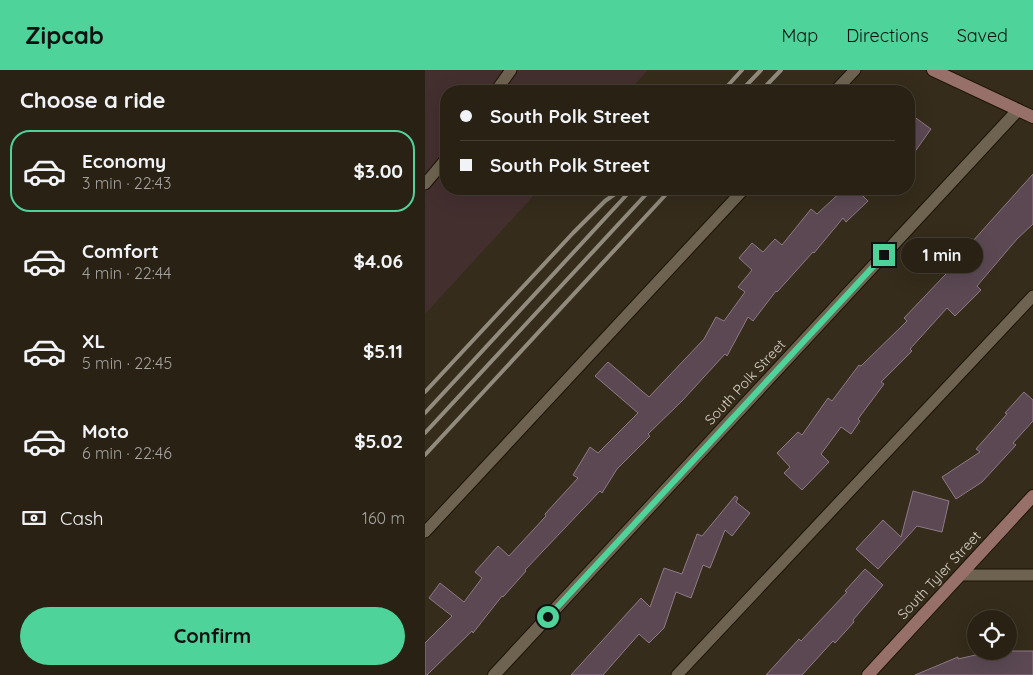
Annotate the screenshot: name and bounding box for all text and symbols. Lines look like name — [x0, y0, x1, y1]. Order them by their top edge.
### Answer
text: Zipcab — [25, 20, 104, 50]
text: Map — [781, 24, 818, 47]
text: Directions — [846, 24, 929, 47]
text: Saved — [957, 24, 1008, 47]
text: Choose a ride — [20, 86, 165, 114]
text: South Polk Street — [490, 104, 650, 128]
icon: car — [22, 149, 67, 194]
text: Economy — [82, 149, 166, 173]
text: South Polk Street — [490, 153, 650, 177]
text: $3.00 — [353, 159, 403, 183]
text: 3 min · 22:43 — [82, 173, 171, 193]
callout: 1 min — [901, 238, 984, 272]
icon: car — [22, 239, 67, 284]
text: Comfort — [82, 239, 159, 263]
route end — [873, 244, 895, 266]
text: 1 min — [923, 245, 961, 265]
text: $4.06 — [354, 249, 403, 273]
text: 4 min · 22:44 — [82, 263, 172, 283]
icon: car — [22, 329, 67, 374]
text: XL — [82, 329, 105, 353]
street label: South Polk Street — [701, 335, 789, 428]
text: $5.11 — [363, 339, 403, 363]
text: 5 min · 22:45 — [82, 353, 172, 373]
icon: car — [22, 419, 67, 464]
text: Moto — [82, 419, 129, 443]
text: $5.02 — [354, 429, 403, 453]
text: 6 min · 22:46 — [82, 443, 172, 463]
icon: cash — [20, 504, 48, 532]
text: Cash — [60, 506, 104, 530]
text: 160 m — [362, 508, 405, 528]
street label: South Tyler Street — [893, 527, 985, 623]
route start — [537, 606, 559, 628]
button: Confirm — [20, 607, 405, 665]
map controls — [967, 610, 1017, 660]
button: locate — [967, 610, 1017, 660]

